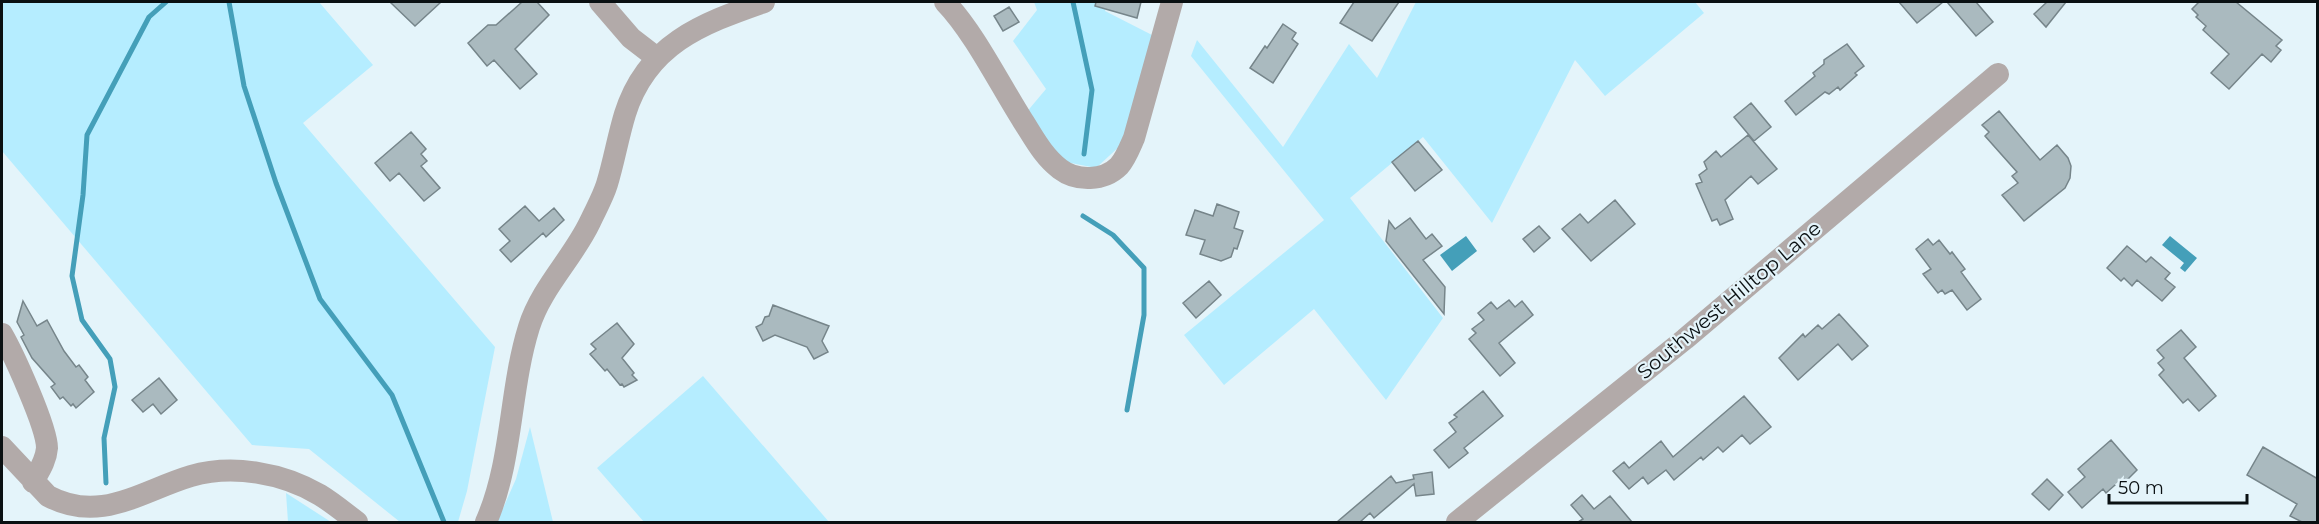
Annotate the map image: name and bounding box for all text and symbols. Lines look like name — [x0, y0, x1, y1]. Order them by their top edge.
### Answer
street label: Southwest Hilltop Lane — [1632, 216, 1826, 384]
scale bar — [2109, 467, 2247, 505]
text: 50 m — [2118, 477, 2164, 499]

